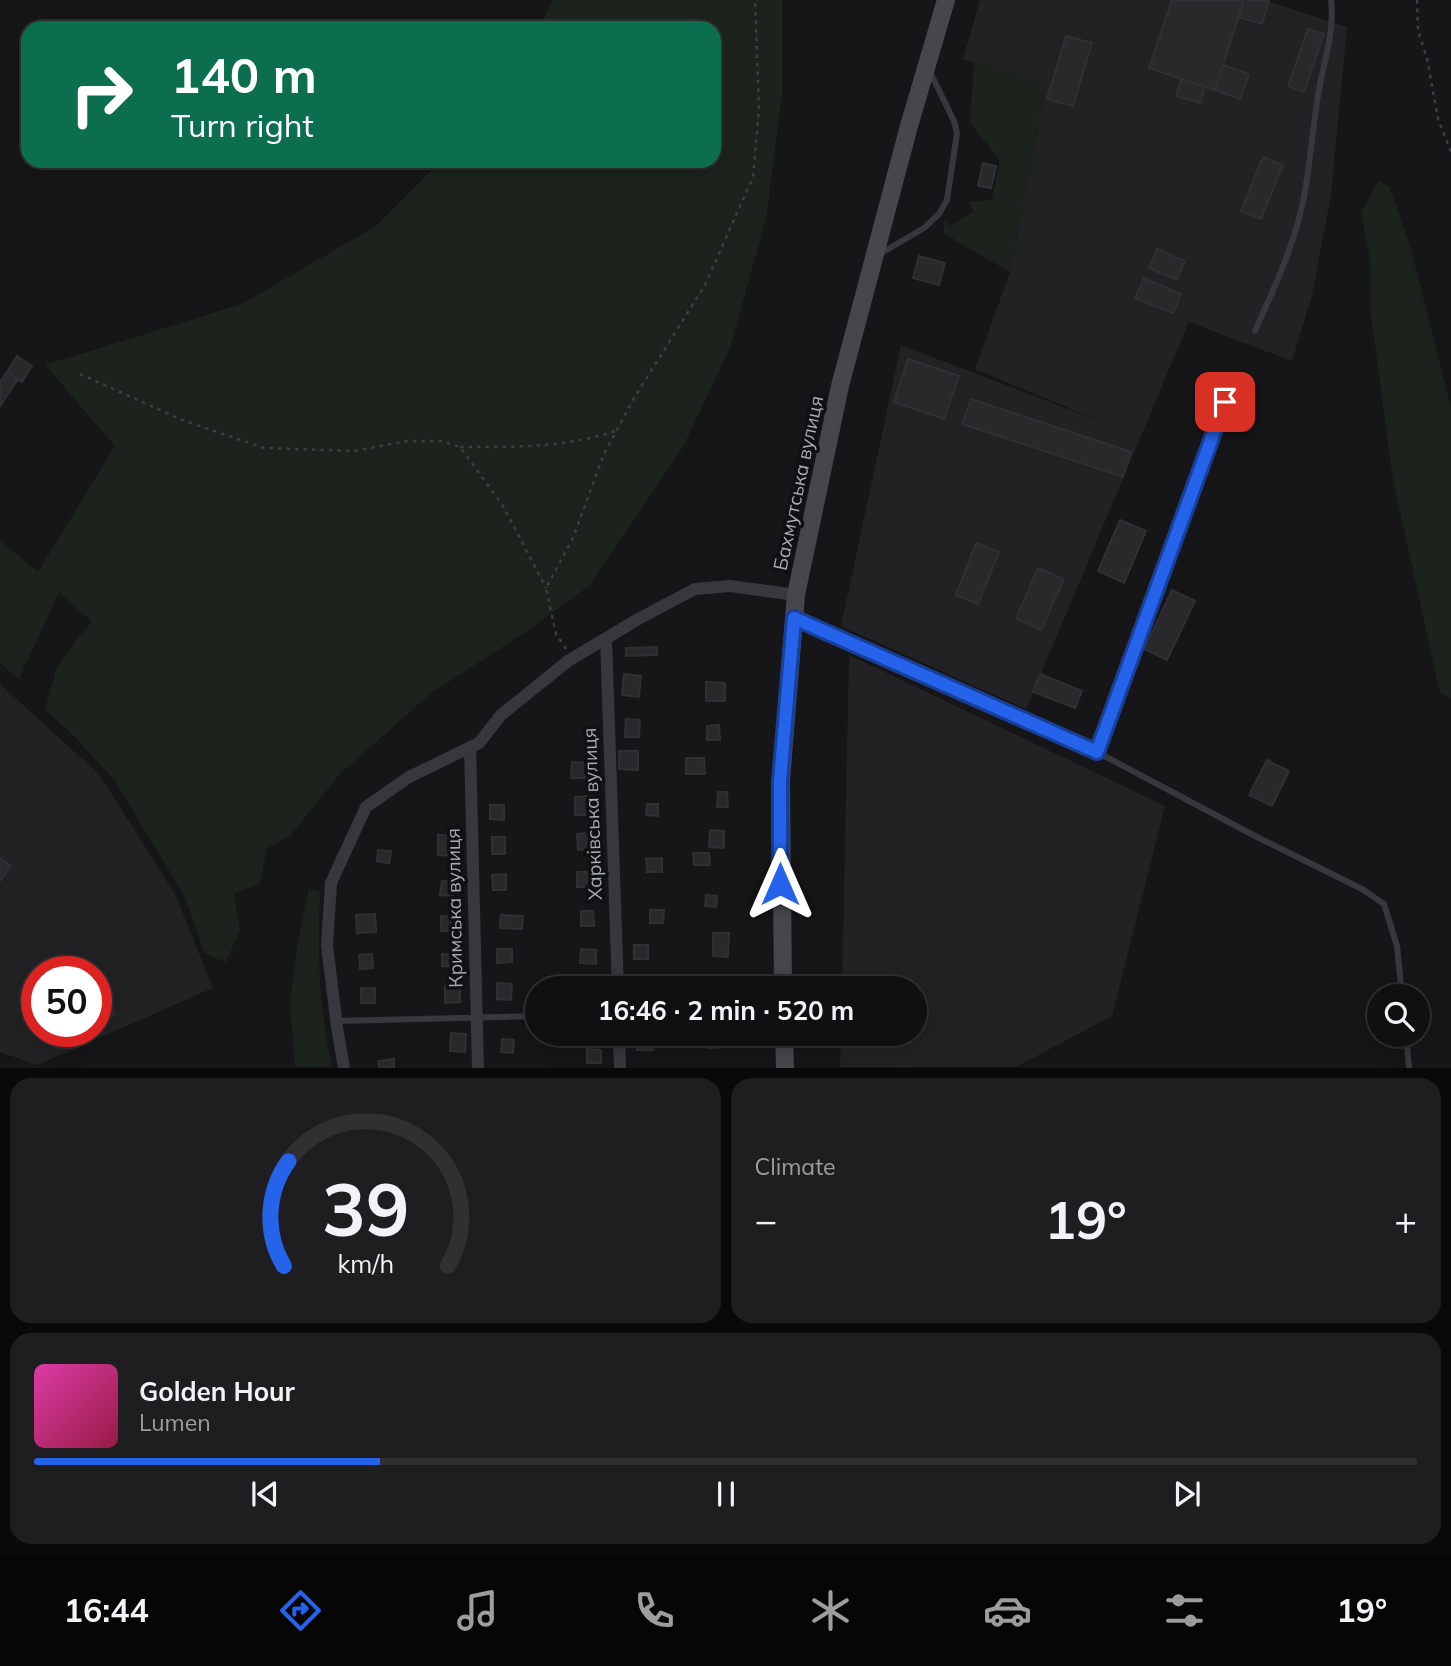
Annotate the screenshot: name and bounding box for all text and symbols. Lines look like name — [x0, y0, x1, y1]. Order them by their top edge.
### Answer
text: 140 m — [171, 44, 317, 105]
icon: right — [56, 49, 147, 140]
text: Turn right — [171, 105, 314, 145]
pin — [1195, 372, 1255, 432]
icon: arrive — [1206, 383, 1244, 421]
street label: Бахмутська вулиця — [768, 393, 828, 573]
street label: Харківська вулиця — [577, 727, 607, 901]
street label: Кримська вулиця — [441, 828, 467, 988]
position arrow — [743, 847, 817, 921]
speed limit sign: 50 — [21, 956, 112, 1047]
map controls — [1367, 984, 1430, 1047]
button: search — [1367, 984, 1430, 1047]
text: 16:46 · 2 min · 520 m — [598, 994, 854, 1027]
text: Climate — [755, 1152, 836, 1181]
text: 39 — [322, 1164, 409, 1255]
text: 19° — [1045, 1187, 1127, 1252]
text: − — [755, 1196, 777, 1244]
text: + — [1394, 1196, 1417, 1244]
text: km/h — [337, 1248, 394, 1279]
text: Golden Hour — [139, 1375, 295, 1408]
text: Lumen — [139, 1408, 211, 1437]
icon: previous — [246, 1475, 284, 1513]
icon: pause — [707, 1475, 745, 1513]
icon: next — [1168, 1475, 1206, 1513]
icon: directions — [276, 1586, 325, 1635]
icon: music — [453, 1586, 502, 1635]
icon: phone — [630, 1586, 679, 1635]
icon: climate — [806, 1586, 855, 1635]
icon: car — [983, 1586, 1032, 1635]
icon: filters — [1160, 1586, 1209, 1635]
text: 16:44 — [64, 1590, 149, 1630]
text: 19° — [1337, 1590, 1387, 1630]

